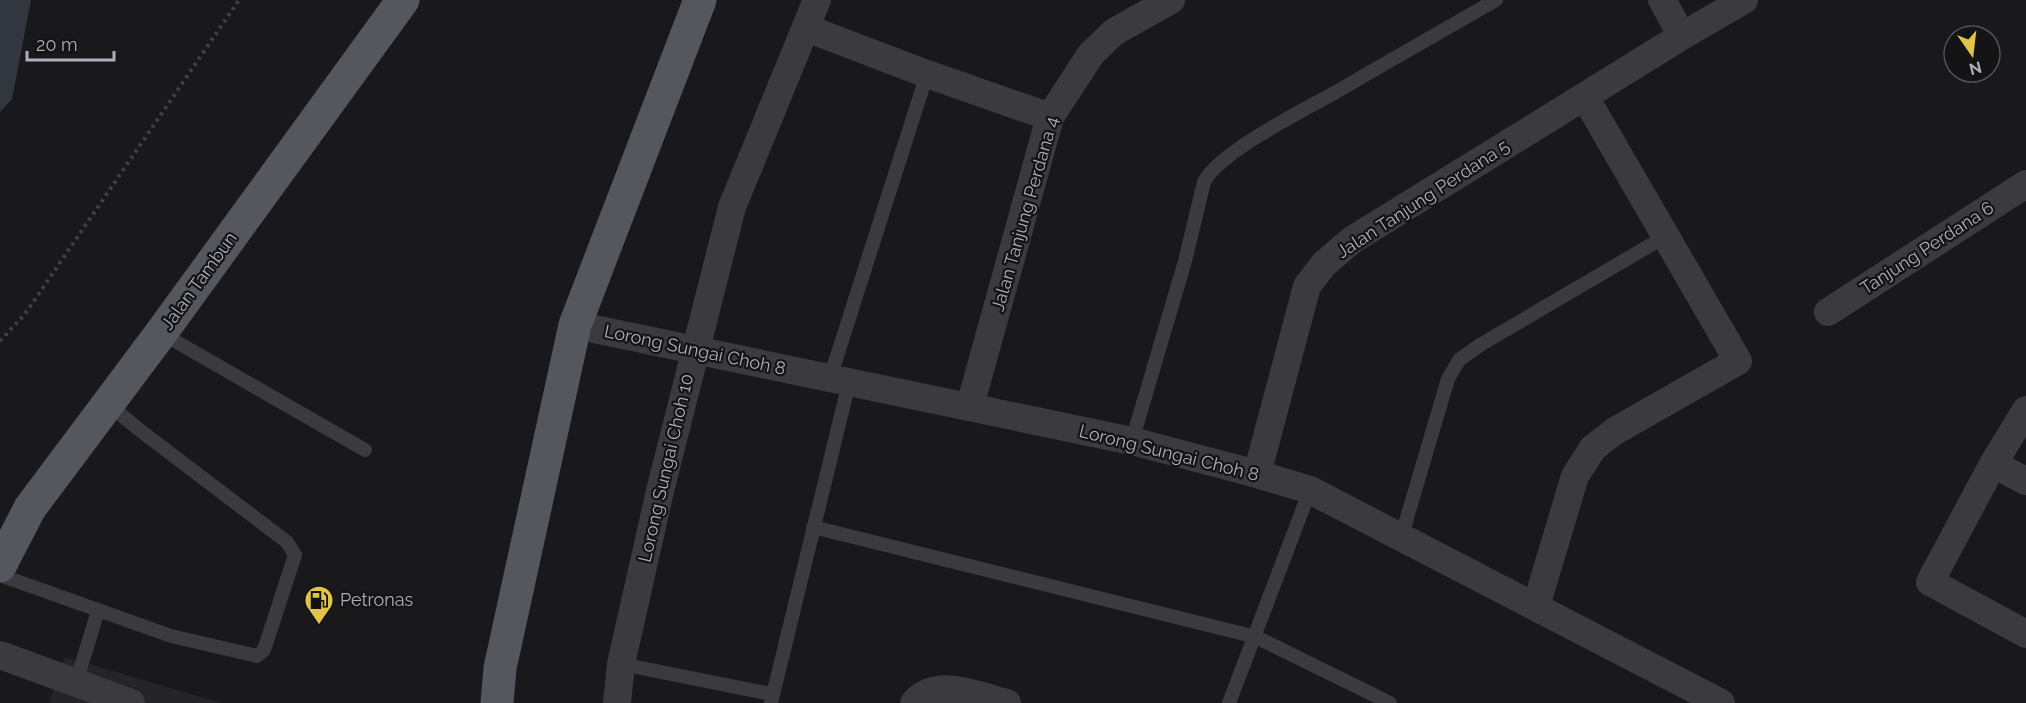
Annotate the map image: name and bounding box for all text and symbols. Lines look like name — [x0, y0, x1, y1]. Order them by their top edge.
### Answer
scale bar — [27, 24, 114, 62]
north arrow — [1942, 24, 2002, 84]
text: 20 m — [36, 34, 78, 55]
text: N — [1967, 57, 1984, 79]
street label: Jalan Tanjung Perdana 4 — [987, 114, 1062, 314]
street label: Jalan Tanjung Perdana 5 — [1333, 135, 1513, 262]
street label: Tanjung Perdana 6 — [1856, 197, 1997, 299]
street label: Jalan Tambun — [156, 228, 241, 334]
street label: Lorong Sungai Choh 8 — [603, 320, 788, 379]
street label: Lorong Sungai Choh 10 — [634, 372, 697, 564]
street label: Lorong Sungai Choh 8 — [1077, 420, 1261, 485]
fuel station icon: Petronas — [303, 584, 335, 626]
place label: Petronas — [340, 589, 414, 610]

